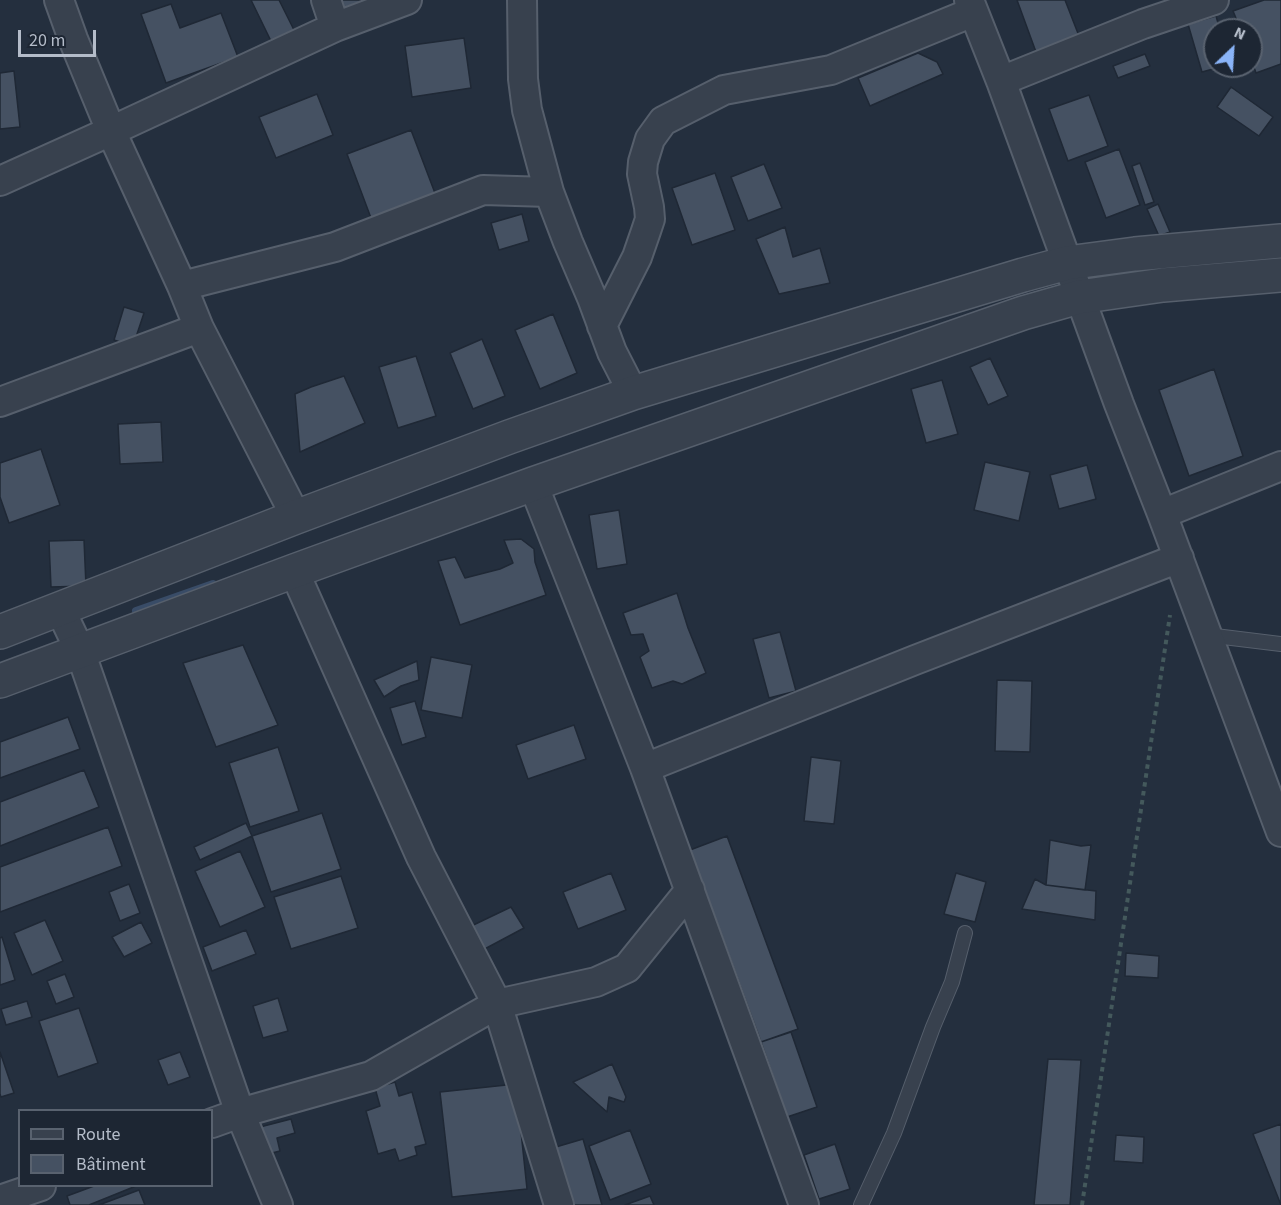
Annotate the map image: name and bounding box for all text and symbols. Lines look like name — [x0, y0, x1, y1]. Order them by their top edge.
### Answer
scale bar — [21, 18, 99, 56]
north arrow — [1203, 18, 1263, 78]
text: N — [1230, 21, 1249, 46]
text: 20 m — [29, 28, 65, 53]
legend — [18, 1109, 213, 1187]
text: Route — [76, 1122, 120, 1147]
text: Bâtiment — [76, 1152, 146, 1177]

